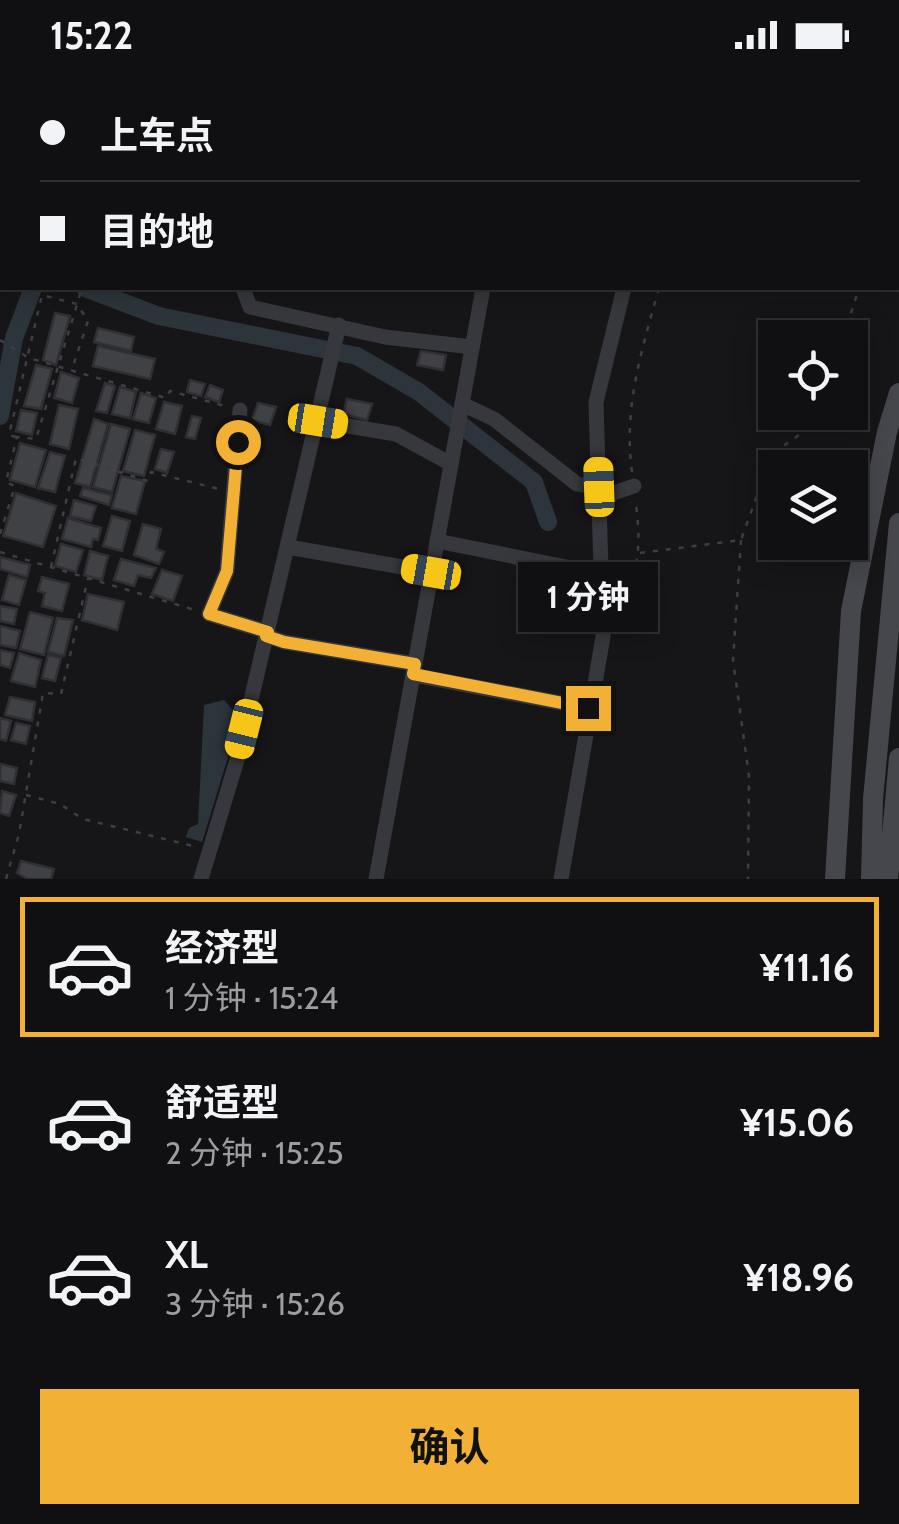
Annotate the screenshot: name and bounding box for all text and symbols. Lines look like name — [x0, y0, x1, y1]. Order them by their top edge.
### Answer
text: 15:22 — [50, 12, 133, 59]
text: 上车点 — [100, 112, 214, 159]
text: 目的地 — [100, 208, 214, 255]
map controls — [758, 320, 868, 560]
button: locate — [758, 320, 868, 430]
car — [286, 401, 350, 441]
route start — [216, 420, 261, 465]
button: layers — [758, 450, 868, 560]
car — [583, 456, 615, 518]
car — [399, 552, 463, 592]
callout: 1 分钟 — [518, 563, 658, 633]
text: 1 分钟 — [546, 577, 630, 616]
route end — [566, 686, 611, 731]
car — [222, 696, 266, 762]
icon: car — [45, 922, 135, 1012]
text: 经济型 — [165, 924, 279, 971]
text: ¥11.16 — [760, 944, 854, 991]
text: 1 分钟 · 15:24 — [165, 978, 338, 1017]
icon: car — [45, 1077, 135, 1167]
text: 舒适型 — [165, 1079, 279, 1126]
text: ¥15.06 — [740, 1099, 854, 1146]
text: 2 分钟 · 15:25 — [165, 1133, 343, 1172]
text: XL — [165, 1231, 208, 1278]
icon: car — [45, 1232, 135, 1322]
text: ¥18.96 — [743, 1254, 854, 1301]
text: 3 分钟 · 15:26 — [165, 1284, 345, 1323]
button: 确认 — [40, 1389, 859, 1504]

